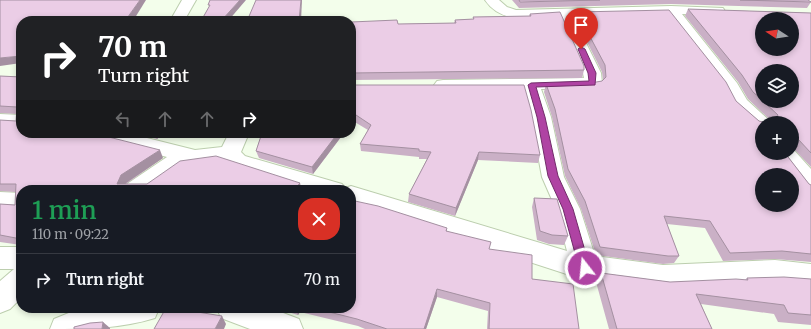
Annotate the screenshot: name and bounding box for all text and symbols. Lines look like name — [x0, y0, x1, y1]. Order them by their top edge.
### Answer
pin — [564, 8, 598, 49]
north arrow — [755, 12, 799, 56]
map controls — [755, 12, 799, 212]
icon: arrive — [570, 14, 592, 36]
text: 70 m — [98, 29, 167, 65]
icon: right — [32, 32, 84, 84]
text: Turn right — [98, 64, 189, 87]
button: layers — [755, 64, 799, 108]
icon: left — [112, 108, 134, 130]
icon: ahead — [154, 108, 176, 130]
icon: ahead — [196, 108, 218, 130]
icon: right — [238, 108, 260, 130]
button: + — [755, 116, 799, 160]
button: − — [755, 168, 799, 212]
text: 1 min — [32, 195, 97, 226]
button: close — [298, 198, 340, 240]
text: 110 m · 09:22 — [32, 226, 109, 243]
position arrow — [564, 247, 606, 289]
icon: right — [32, 269, 54, 291]
text: Turn right — [66, 270, 144, 289]
text: 70 m — [304, 270, 340, 289]

